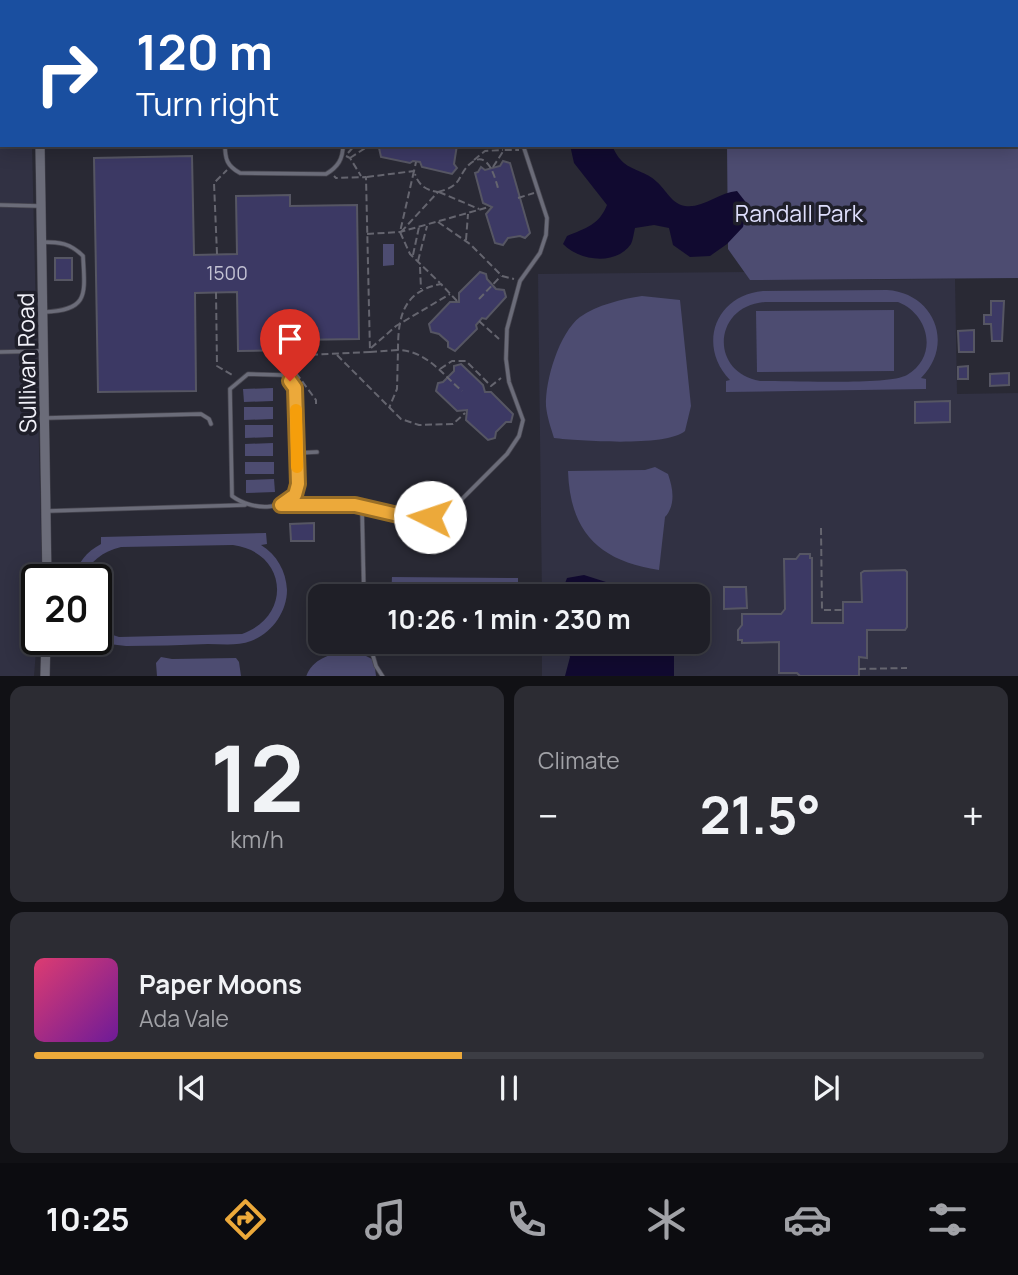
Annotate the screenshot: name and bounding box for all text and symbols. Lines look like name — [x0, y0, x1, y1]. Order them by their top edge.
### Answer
text: 120 m — [136, 18, 273, 85]
icon: right — [21, 28, 112, 119]
text: Turn right — [136, 82, 279, 126]
park label: Randall Park — [735, 197, 864, 229]
house number: 1500 — [206, 260, 248, 286]
street label: Sullivan Road — [9, 292, 43, 434]
pin — [260, 309, 320, 381]
icon: arrive — [271, 320, 309, 358]
position arrow — [393, 480, 467, 554]
speed limit sign: 20 — [21, 564, 112, 655]
text: 10:26 · 1 min · 230 m — [387, 601, 631, 637]
text: 12 — [210, 715, 304, 839]
text: Climate — [538, 744, 620, 776]
text: 21.5° — [700, 779, 821, 850]
text: − — [538, 789, 559, 841]
text: + — [962, 789, 984, 841]
text: km/h — [230, 823, 284, 855]
text: Paper Moons — [139, 966, 302, 1002]
text: Ada Vale — [139, 1002, 229, 1034]
icon: previous — [173, 1069, 211, 1107]
icon: pause — [490, 1069, 528, 1107]
icon: next — [807, 1069, 845, 1107]
icon: directions — [221, 1195, 270, 1244]
icon: music — [361, 1195, 410, 1244]
icon: phone — [502, 1195, 551, 1244]
icon: climate — [642, 1195, 691, 1244]
icon: car — [783, 1195, 832, 1244]
icon: filters — [923, 1195, 972, 1244]
text: 10:25 — [46, 1197, 130, 1241]

